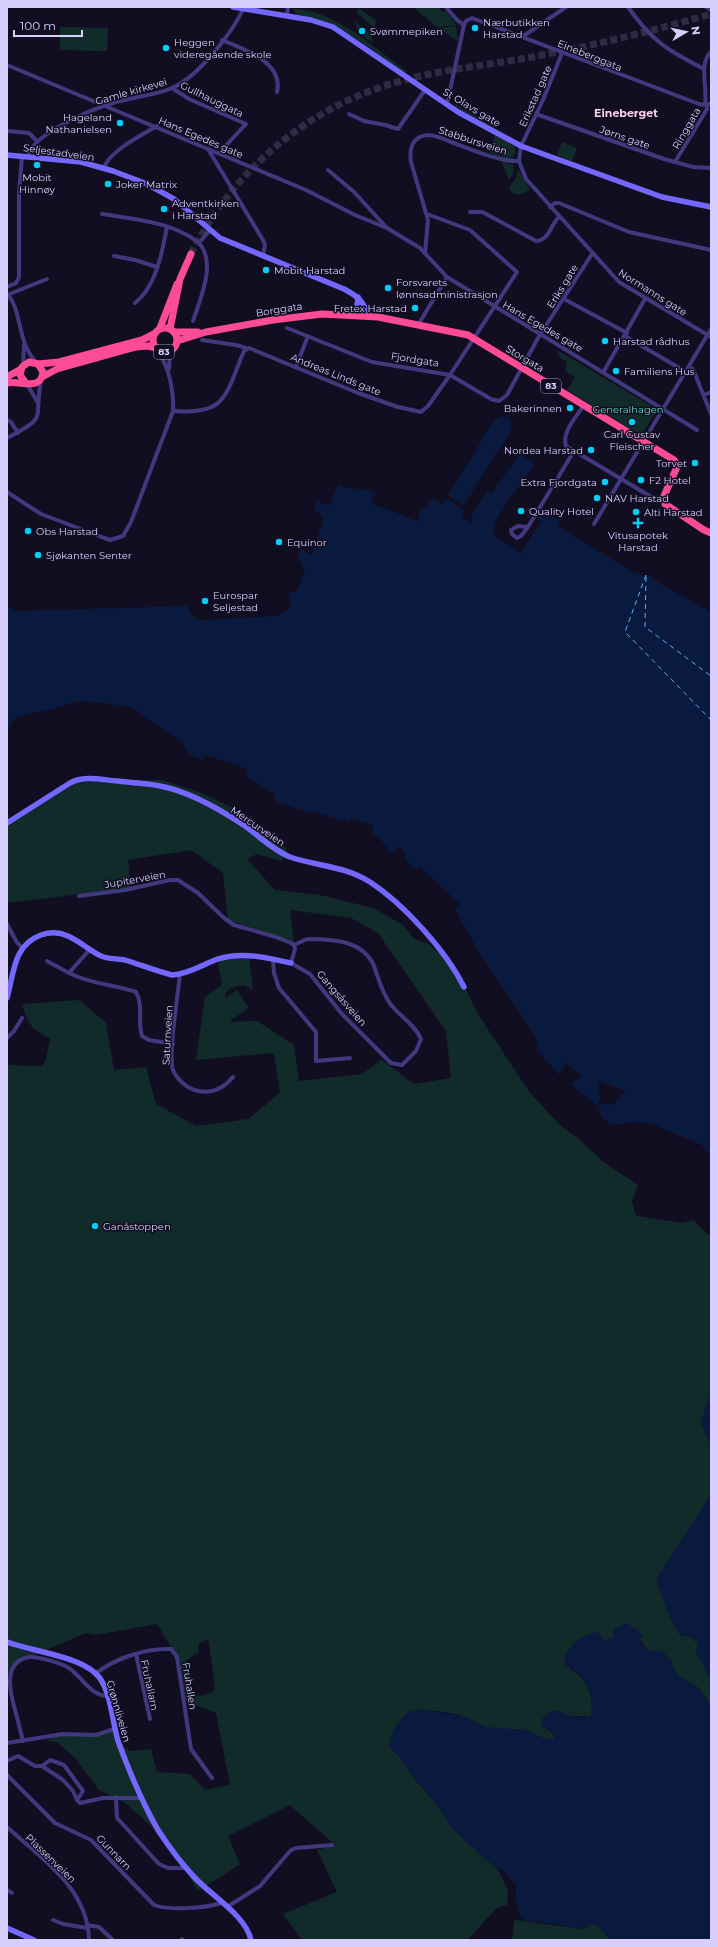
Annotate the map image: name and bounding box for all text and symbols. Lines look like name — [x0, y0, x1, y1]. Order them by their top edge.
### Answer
scale bar — [14, 12, 82, 38]
north arrow — [666, 12, 706, 52]
place label: Nærbutikken Harstad — [483, 16, 550, 41]
text: 100 m — [20, 18, 56, 33]
marker: Nærbutikken Harstad — [470, 23, 480, 33]
place label: Svømmepiken — [370, 25, 443, 38]
text: N — [688, 25, 703, 36]
marker: Svømmepiken — [357, 26, 367, 36]
place label: Heggen videregående skole — [174, 36, 272, 61]
street label: Eineberggata — [556, 37, 624, 74]
marker: Heggen videregående skole — [161, 43, 171, 53]
street label: Erikstad gate — [516, 63, 555, 129]
street label: Gamle kirkevei — [94, 75, 168, 108]
street label: Gullhauggata — [178, 79, 245, 120]
street label: St Olavs gate — [440, 85, 503, 130]
street label: Ringgata — [669, 105, 704, 151]
district label: Eineberget — [594, 106, 658, 120]
place label: Hageland Nathanielsen — [45, 111, 112, 136]
street label: Hans Egedes gate — [156, 114, 245, 161]
marker: Hageland Nathanielsen — [115, 118, 125, 128]
street label: Stabbursveien — [437, 123, 509, 158]
street label: Jørns gate — [597, 123, 652, 152]
street label: Seljestadveien — [22, 141, 95, 164]
marker: Mobit Hinnøy — [32, 160, 42, 170]
place label: Mobit Hinnøy — [19, 171, 56, 196]
place label: Joker Matrix — [115, 178, 178, 191]
marker: Joker Matrix — [103, 179, 113, 189]
place label: Adventkirken i Harstad — [172, 197, 239, 222]
marker: Adventkirken i Harstad — [159, 204, 169, 214]
street label: Eriks gate — [544, 262, 581, 311]
place label: Mobit Harstad — [274, 264, 345, 277]
marker: Mobit Harstad — [261, 265, 271, 275]
street label: Normanns gate — [616, 266, 689, 319]
place label: Forsvarets lønnsadministrasjon — [396, 276, 498, 301]
marker: Forsvarets lønnsadministrasjon — [383, 283, 393, 293]
street label: Hans Egedes gate — [500, 298, 585, 355]
street label: Borggata — [255, 299, 303, 320]
place label: Fretex Harstad — [334, 302, 407, 315]
marker: Fretex Harstad — [410, 303, 420, 313]
place label: Harstad rådhus — [613, 335, 690, 348]
marker: Harstad rådhus — [600, 336, 610, 346]
street label: Storgata — [503, 342, 546, 375]
road number: 83 — [154, 345, 174, 359]
street label: Fjordgata — [390, 349, 440, 370]
street label: Andreas Linds gate — [289, 350, 383, 399]
place label: Familiens Hus — [624, 365, 695, 378]
marker: Familiens Hus — [611, 366, 621, 376]
road number: 83 — [541, 379, 561, 393]
place label: Bakerinnen — [504, 402, 562, 415]
marker: Bakerinnen — [565, 403, 575, 413]
park label: Generalhagen — [592, 403, 664, 416]
marker: Carl Gustav Fleischer — [627, 417, 637, 427]
place label: Carl Gustav Fleischer — [604, 428, 661, 453]
place label: Nordea Harstad — [504, 444, 583, 457]
marker: Nordea Harstad — [586, 445, 596, 455]
place label: Torvet — [656, 457, 687, 470]
marker: Torvet — [690, 458, 700, 468]
place label: F2 Hotel — [649, 474, 691, 487]
marker: F2 Hotel — [636, 475, 646, 485]
place label: Extra Fjordgata — [521, 476, 597, 489]
marker: Extra Fjordgata — [600, 477, 610, 487]
place label: NAV Harstad — [605, 492, 669, 505]
marker: NAV Harstad — [592, 493, 602, 503]
place label: Quality Hotel — [529, 505, 594, 518]
marker: Quality Hotel — [516, 506, 526, 516]
place label: Alti Harstad — [644, 506, 703, 519]
marker: Alti Harstad — [631, 507, 641, 517]
marker: Vitusapotek Harstad — [633, 518, 643, 528]
place label: Obs Harstad — [36, 525, 98, 538]
marker: Obs Harstad — [23, 526, 33, 536]
place label: Vitusapotek Harstad — [608, 529, 668, 554]
place label: Equinor — [287, 536, 327, 549]
marker: Equinor — [274, 537, 284, 547]
place label: Sjøkanten Senter — [46, 549, 132, 562]
marker: Sjøkanten Senter — [33, 550, 43, 560]
place label: Eurospar Seljestad — [213, 589, 258, 614]
marker: Eurospar Seljestad — [200, 596, 210, 606]
street label: Mercurveien — [228, 803, 287, 849]
street label: Jupiterveien — [102, 868, 167, 891]
street label: Gangsåsveien — [314, 968, 369, 1029]
street label: Saturnveien — [159, 1005, 176, 1065]
place label: Ganåstoppen — [103, 1220, 171, 1233]
marker: Ganåstoppen — [90, 1221, 100, 1231]
street label: Fruhallarn — [138, 1659, 161, 1712]
street label: Fruhallen — [179, 1661, 200, 1711]
street label: Grønnliveien — [104, 1679, 134, 1743]
street label: Plassenveien — [23, 1831, 79, 1886]
street label: Gunnarn — [93, 1832, 134, 1873]

